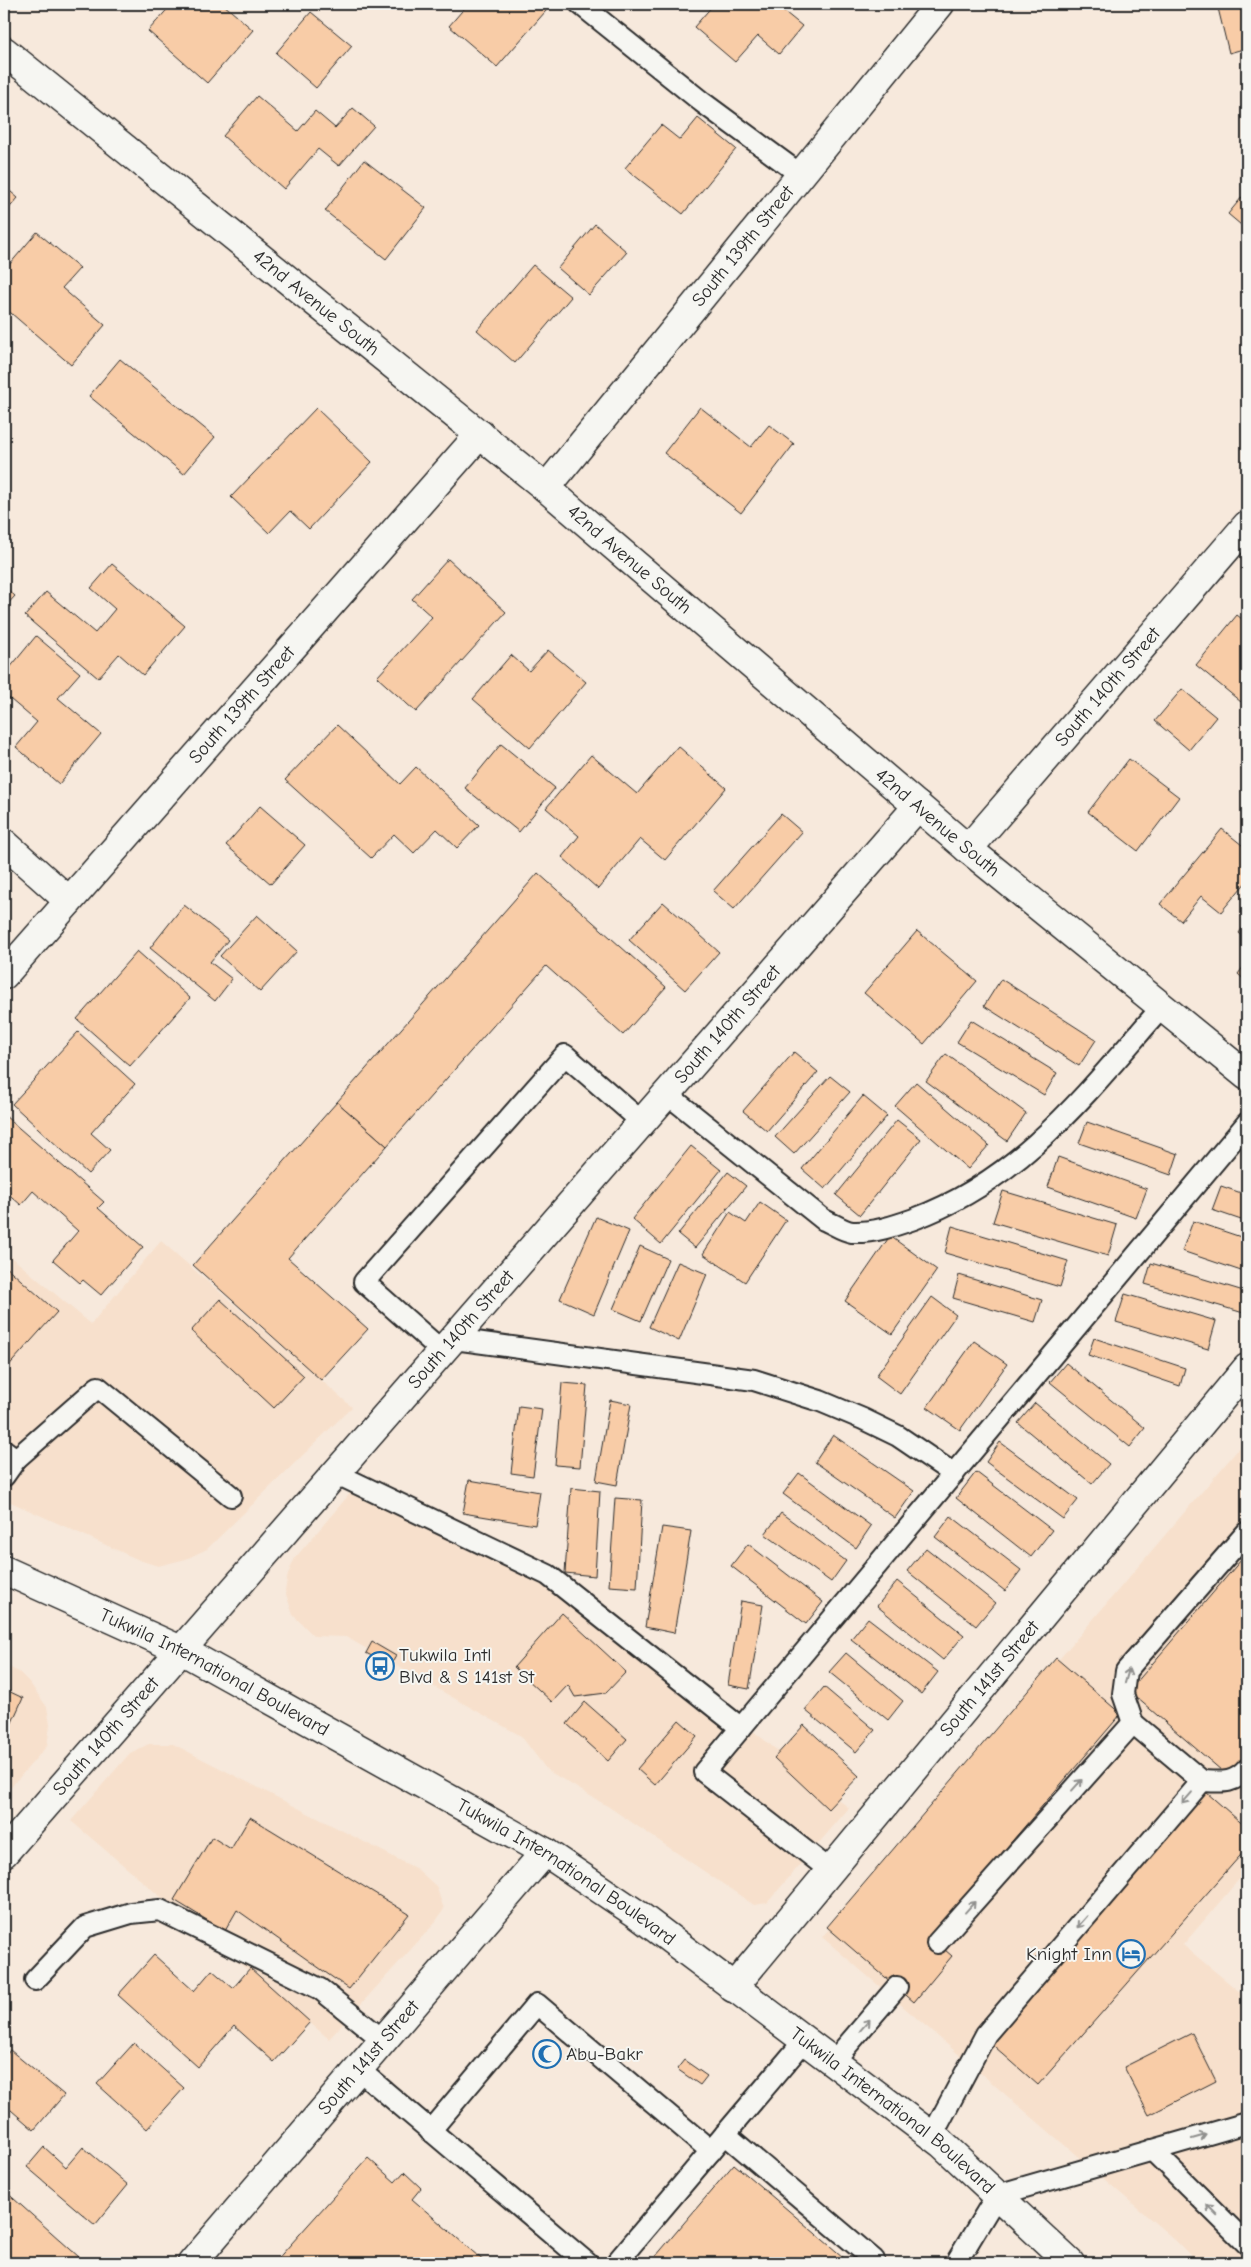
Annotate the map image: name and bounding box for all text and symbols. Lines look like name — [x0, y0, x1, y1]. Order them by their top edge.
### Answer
street label: South 139th Street — [687, 181, 799, 311]
street label: 42nd Avenue South — [248, 245, 384, 360]
street label: 42nd Avenue South — [563, 500, 696, 619]
street label: South 140th Street — [1050, 622, 1165, 751]
street label: South 139th Street — [184, 641, 300, 768]
street label: 42nd Avenue South — [871, 763, 1004, 881]
street label: South 140th Street — [670, 960, 785, 1088]
street label: South 140th Street — [403, 1265, 519, 1393]
street label: Tukwila International Boulevard — [96, 1604, 333, 1741]
street label: South 141st Street — [935, 1616, 1044, 1741]
place label: Tukwila Intl Blvd & S 141st St — [399, 1644, 535, 1688]
bus stop icon: Tukwila Intl Blvd & S 141st St — [365, 1651, 395, 1681]
one-way arrow — [1122, 1668, 1132, 1684]
street label: South 140th Street — [48, 1672, 164, 1800]
one-way arrow — [1072, 1778, 1083, 1791]
one-way arrow — [1182, 1792, 1193, 1805]
street label: Tukwila International Boulevard — [453, 1794, 680, 1950]
one-way arrow — [964, 1900, 976, 1913]
one-way arrow — [1076, 1915, 1087, 1928]
hotel icon: Knight Inn — [1116, 1939, 1146, 1969]
place label: Knight Inn — [1026, 1943, 1112, 1965]
street label: South 141st Street — [313, 1995, 424, 2119]
one-way arrow — [859, 2019, 870, 2032]
street label: Tukwila International Boulevard — [786, 2022, 1000, 2199]
mosque icon: Abu-Bakr — [532, 2039, 562, 2069]
place label: Abu-Bakr — [566, 2043, 643, 2065]
one-way arrow — [1190, 2131, 1206, 2141]
one-way arrow — [1206, 2204, 1219, 2216]

